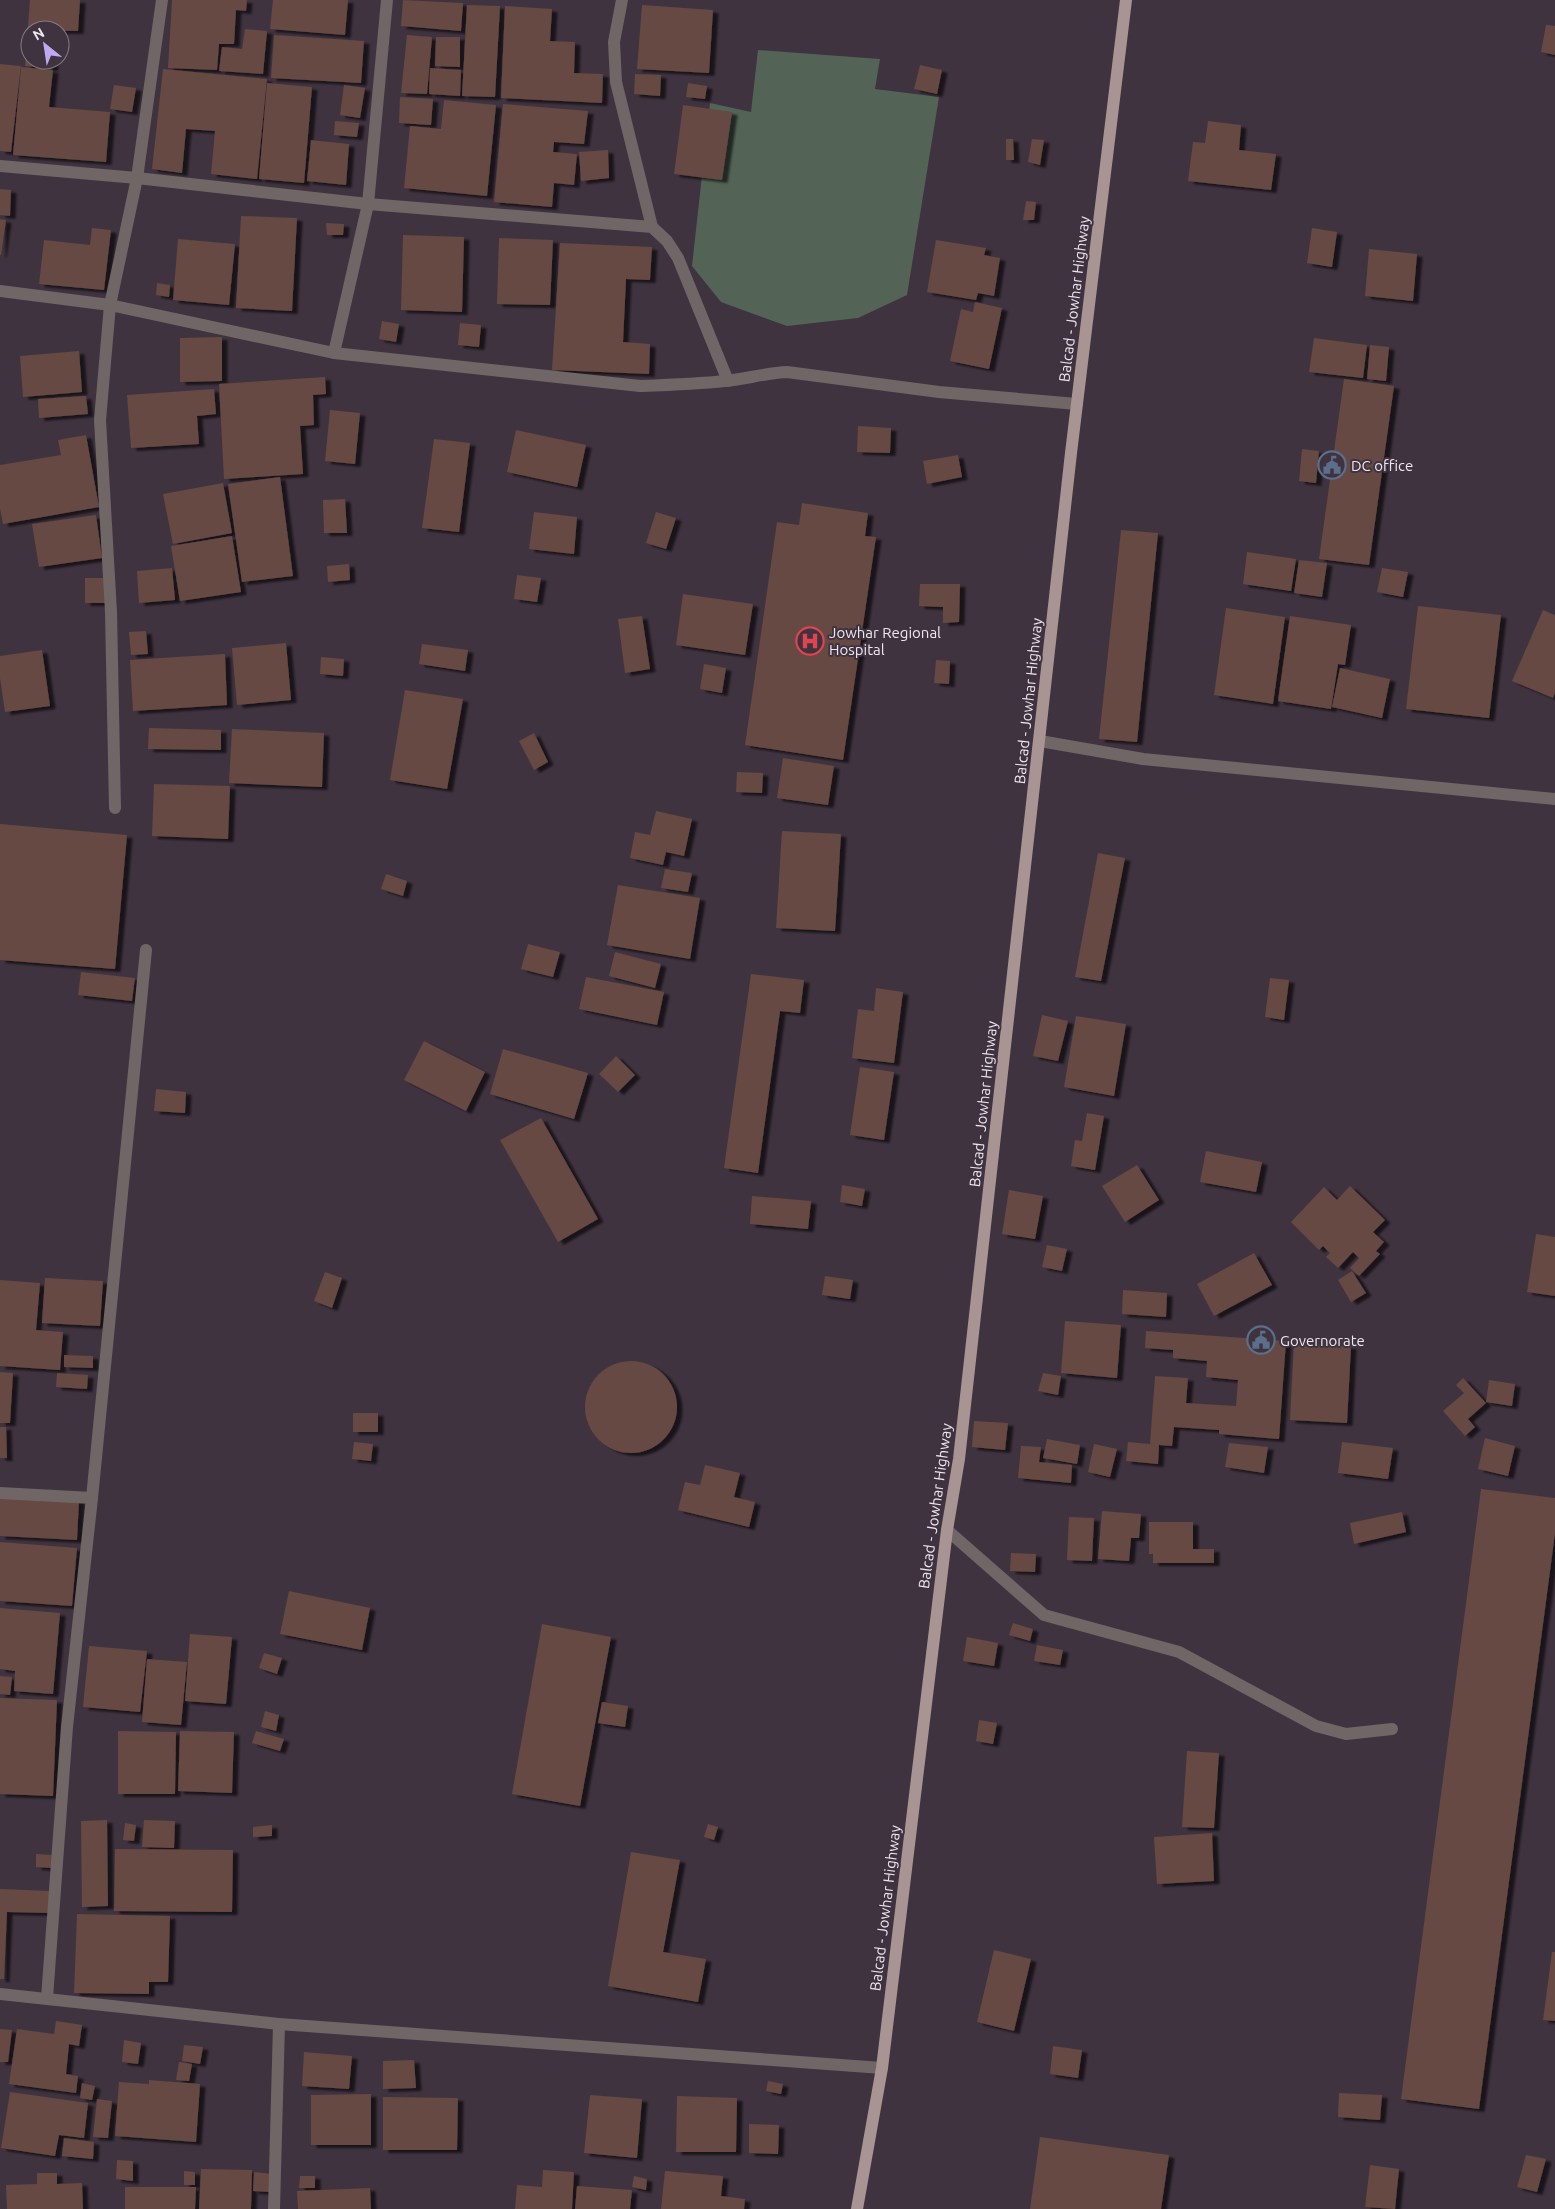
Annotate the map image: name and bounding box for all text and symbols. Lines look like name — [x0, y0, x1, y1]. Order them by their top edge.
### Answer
north arrow — [20, 20, 70, 70]
text: N — [30, 24, 47, 43]
street label: Balcad - Jowhar Highway — [1055, 215, 1093, 383]
public building icon: DC office — [1317, 450, 1347, 480]
place label: DC office — [1351, 457, 1413, 474]
street label: Balcad - Jowhar Highway — [1011, 617, 1045, 785]
place label: Jowhar Regional Hospital — [829, 624, 941, 658]
hospital icon: Jowhar Regional Hospital — [795, 626, 825, 656]
street label: Balcad - Jowhar Highway — [966, 1020, 1000, 1188]
public building icon: Governorate — [1246, 1325, 1276, 1355]
place label: Governorate — [1280, 1332, 1365, 1349]
street label: Balcad - Jowhar Highway — [915, 1422, 955, 1590]
street label: Balcad - Jowhar Highway — [866, 1824, 904, 1992]

